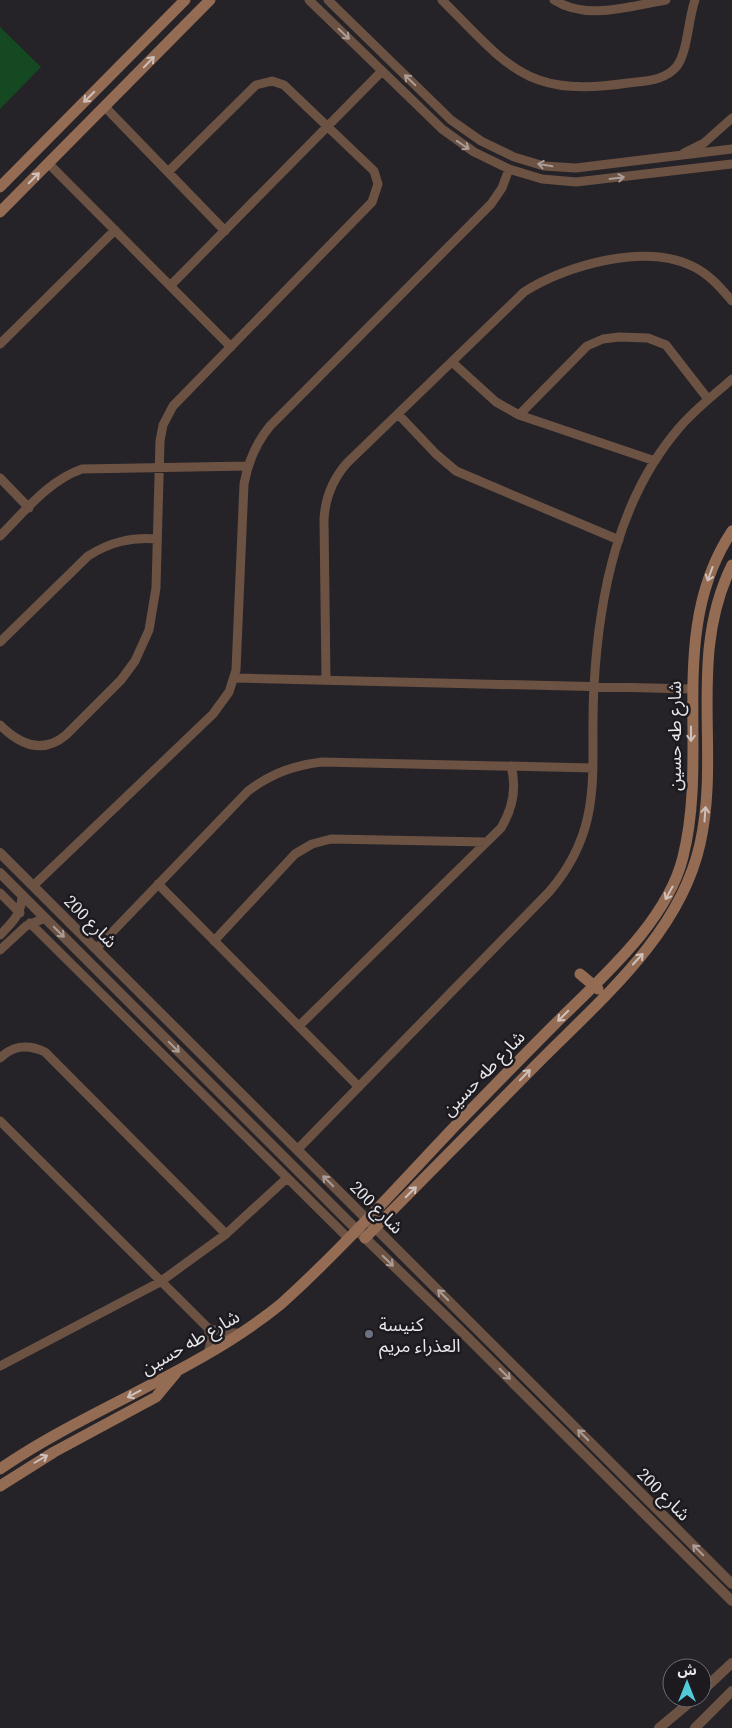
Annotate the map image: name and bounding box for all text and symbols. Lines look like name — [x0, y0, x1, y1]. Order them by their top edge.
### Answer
one-way arrow — [338, 28, 350, 40]
one-way arrow — [143, 56, 155, 69]
one-way arrow — [404, 73, 416, 86]
one-way arrow — [83, 91, 95, 103]
one-way arrow — [455, 140, 469, 150]
one-way arrow — [537, 160, 553, 170]
one-way arrow — [28, 172, 41, 184]
one-way arrow — [609, 173, 625, 183]
one-way arrow — [704, 566, 714, 581]
street label: شارع طه حسين — [662, 681, 689, 791]
one-way arrow — [687, 726, 696, 742]
one-way arrow — [700, 806, 709, 822]
one-way arrow — [663, 886, 673, 900]
street label: شارع 200 — [57, 889, 123, 955]
one-way arrow — [53, 926, 65, 938]
one-way arrow — [632, 952, 644, 965]
one-way arrow — [557, 1010, 569, 1022]
street label: شارع طه حسين — [436, 1025, 532, 1123]
one-way arrow — [168, 1041, 180, 1053]
one-way arrow — [519, 1069, 531, 1082]
one-way arrow — [321, 1175, 334, 1187]
street label: شارع 200 — [343, 1175, 409, 1241]
one-way arrow — [405, 1186, 417, 1198]
one-way arrow — [382, 1255, 394, 1267]
one-way arrow — [437, 1289, 449, 1302]
street label: شارع طه حسين — [136, 1304, 245, 1382]
place label: كنيسة العذراء مريم — [379, 1312, 461, 1359]
marker: كنيسة العذراء مريم — [363, 1328, 375, 1340]
one-way arrow — [498, 1368, 511, 1380]
one-way arrow — [127, 1390, 142, 1399]
one-way arrow — [576, 1429, 589, 1441]
one-way arrow — [33, 1454, 47, 1464]
street label: شارع 200 — [630, 1462, 696, 1528]
one-way arrow — [691, 1544, 704, 1556]
north arrow — [662, 1658, 712, 1708]
text: ش — [677, 1660, 697, 1680]

